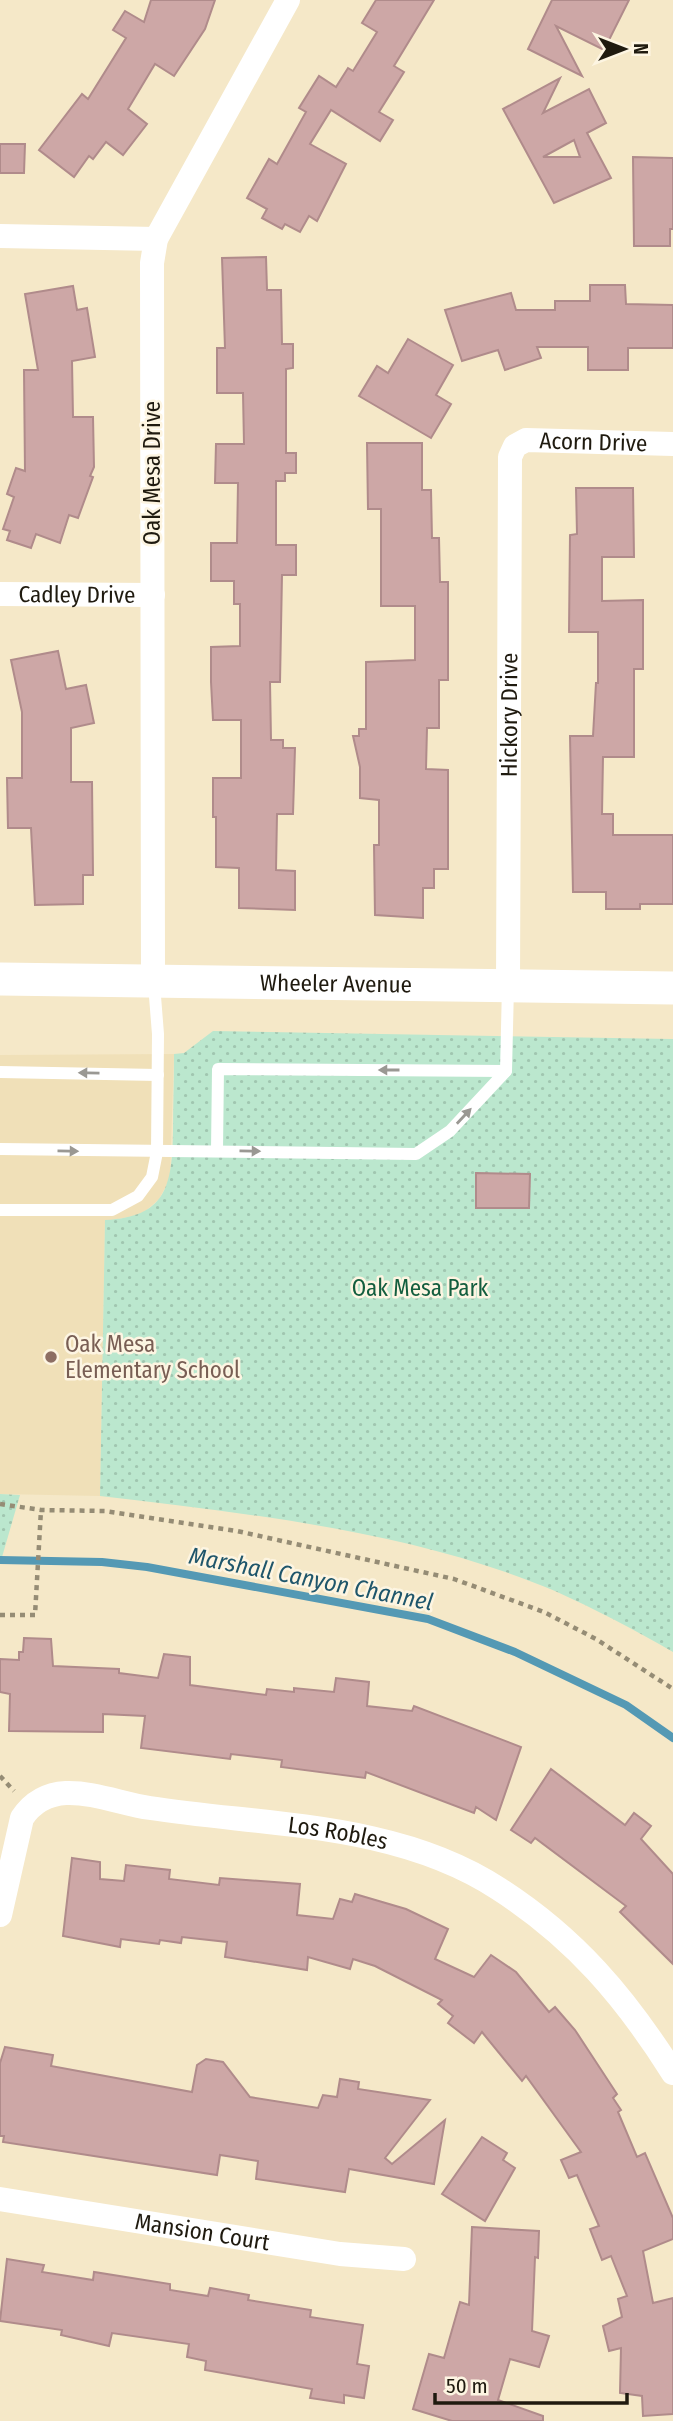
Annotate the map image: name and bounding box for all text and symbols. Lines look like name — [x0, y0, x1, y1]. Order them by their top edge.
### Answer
north arrow — [589, 14, 659, 84]
text: N — [629, 43, 652, 55]
street label: Oak Mesa Drive — [138, 401, 166, 545]
street label: Acorn Drive — [539, 426, 648, 457]
street label: Cadley Drive — [19, 580, 135, 609]
street label: Hickory Drive — [495, 653, 523, 777]
street label: Wheeler Avenue — [260, 968, 412, 999]
one-way arrow — [378, 1064, 400, 1076]
one-way arrow — [78, 1068, 100, 1079]
one-way arrow — [456, 1107, 472, 1125]
one-way arrow — [57, 1145, 79, 1156]
one-way arrow — [239, 1145, 261, 1157]
park label: Oak Mesa Park — [352, 1274, 489, 1302]
place label: Oak Mesa Elementary School — [65, 1330, 240, 1384]
marker: Oak Mesa Elementary School — [43, 1349, 59, 1365]
water label: Marshall Canyon Channel — [187, 1542, 435, 1616]
street label: Los Robles — [286, 1810, 391, 1855]
street label: Mansion Court — [133, 2207, 272, 2256]
scale bar — [435, 2362, 628, 2406]
text: 50 m — [446, 2373, 488, 2399]

